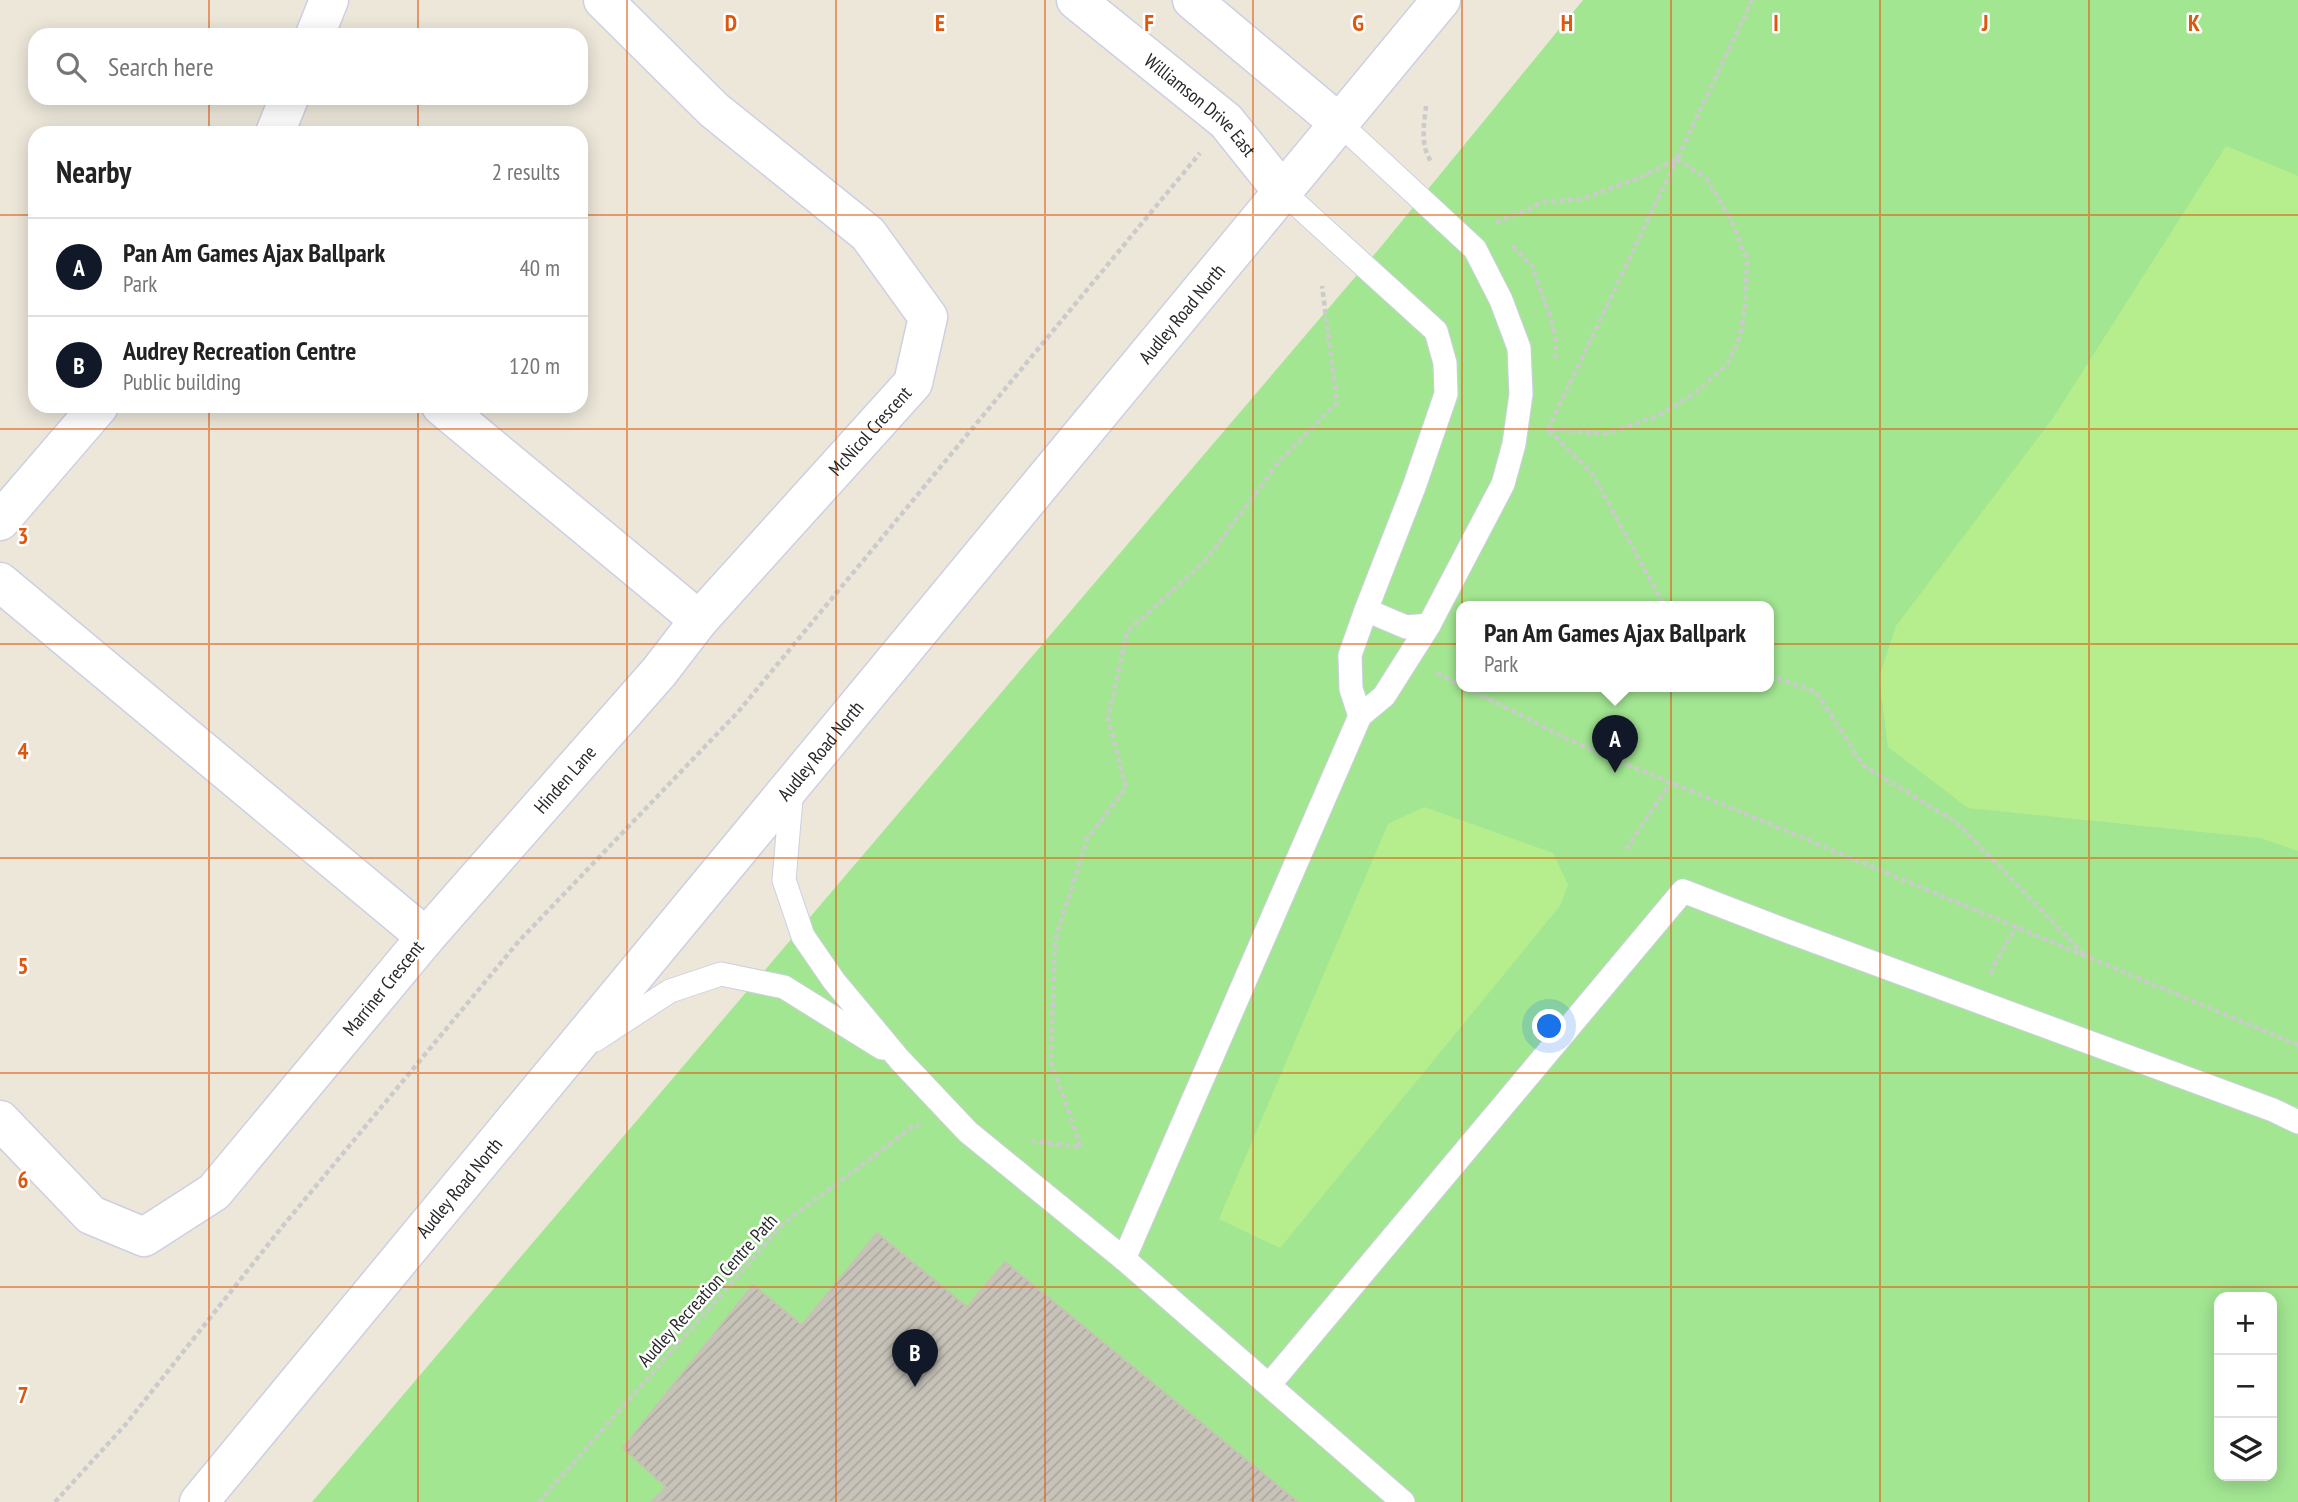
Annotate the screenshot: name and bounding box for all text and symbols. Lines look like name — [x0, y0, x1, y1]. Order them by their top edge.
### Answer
text: D — [725, 8, 737, 37]
text: E — [935, 8, 945, 37]
text: F — [1144, 8, 1154, 37]
text: G — [1352, 8, 1364, 37]
text: H — [1561, 8, 1573, 37]
text: I — [1773, 8, 1779, 37]
text: J — [1981, 8, 1988, 37]
text: K — [2188, 8, 2200, 37]
search box — [28, 28, 588, 105]
icon: search — [52, 48, 90, 86]
street label: Williamson Drive East — [1140, 48, 1262, 162]
text: Search here — [108, 50, 214, 83]
text: Nearby — [56, 152, 131, 191]
text: 2 results — [492, 157, 560, 186]
text: Pan Am Games Ajax Ballpark — [123, 236, 385, 269]
text: A — [73, 253, 85, 282]
text: 40 m — [519, 253, 560, 282]
street label: Audley Road North — [1133, 259, 1230, 368]
text: Park — [123, 269, 157, 298]
text: Audrey Recreation Centre — [123, 334, 356, 367]
text: B — [73, 351, 85, 380]
text: 120 m — [509, 351, 560, 380]
text: Public building — [123, 367, 241, 396]
street label: McNicol Crescent — [823, 381, 917, 481]
text: 3 — [18, 521, 29, 550]
popup — [1456, 601, 1774, 692]
text: Pan Am Games Ajax Ballpark — [1484, 616, 1746, 649]
text: Park — [1484, 649, 1518, 678]
street label: Audley Road North — [772, 696, 869, 805]
pin: A — [1592, 715, 1638, 773]
text: 4 — [18, 736, 29, 765]
street label: Hinden Lane — [528, 740, 601, 818]
street label: Marriner Crescent — [337, 935, 429, 1040]
text: 5 — [18, 951, 29, 980]
your location — [1532, 1009, 1566, 1043]
street label: Audley Road North — [411, 1133, 507, 1242]
text: 6 — [18, 1165, 29, 1194]
street label: Audley Recreation Centre Path — [632, 1209, 782, 1371]
map controls — [2214, 1292, 2277, 1481]
button: + — [2214, 1292, 2277, 1355]
pin: B — [892, 1329, 938, 1387]
button: − — [2214, 1355, 2277, 1418]
text: 7 — [18, 1380, 29, 1409]
button: layers — [2214, 1418, 2277, 1481]

